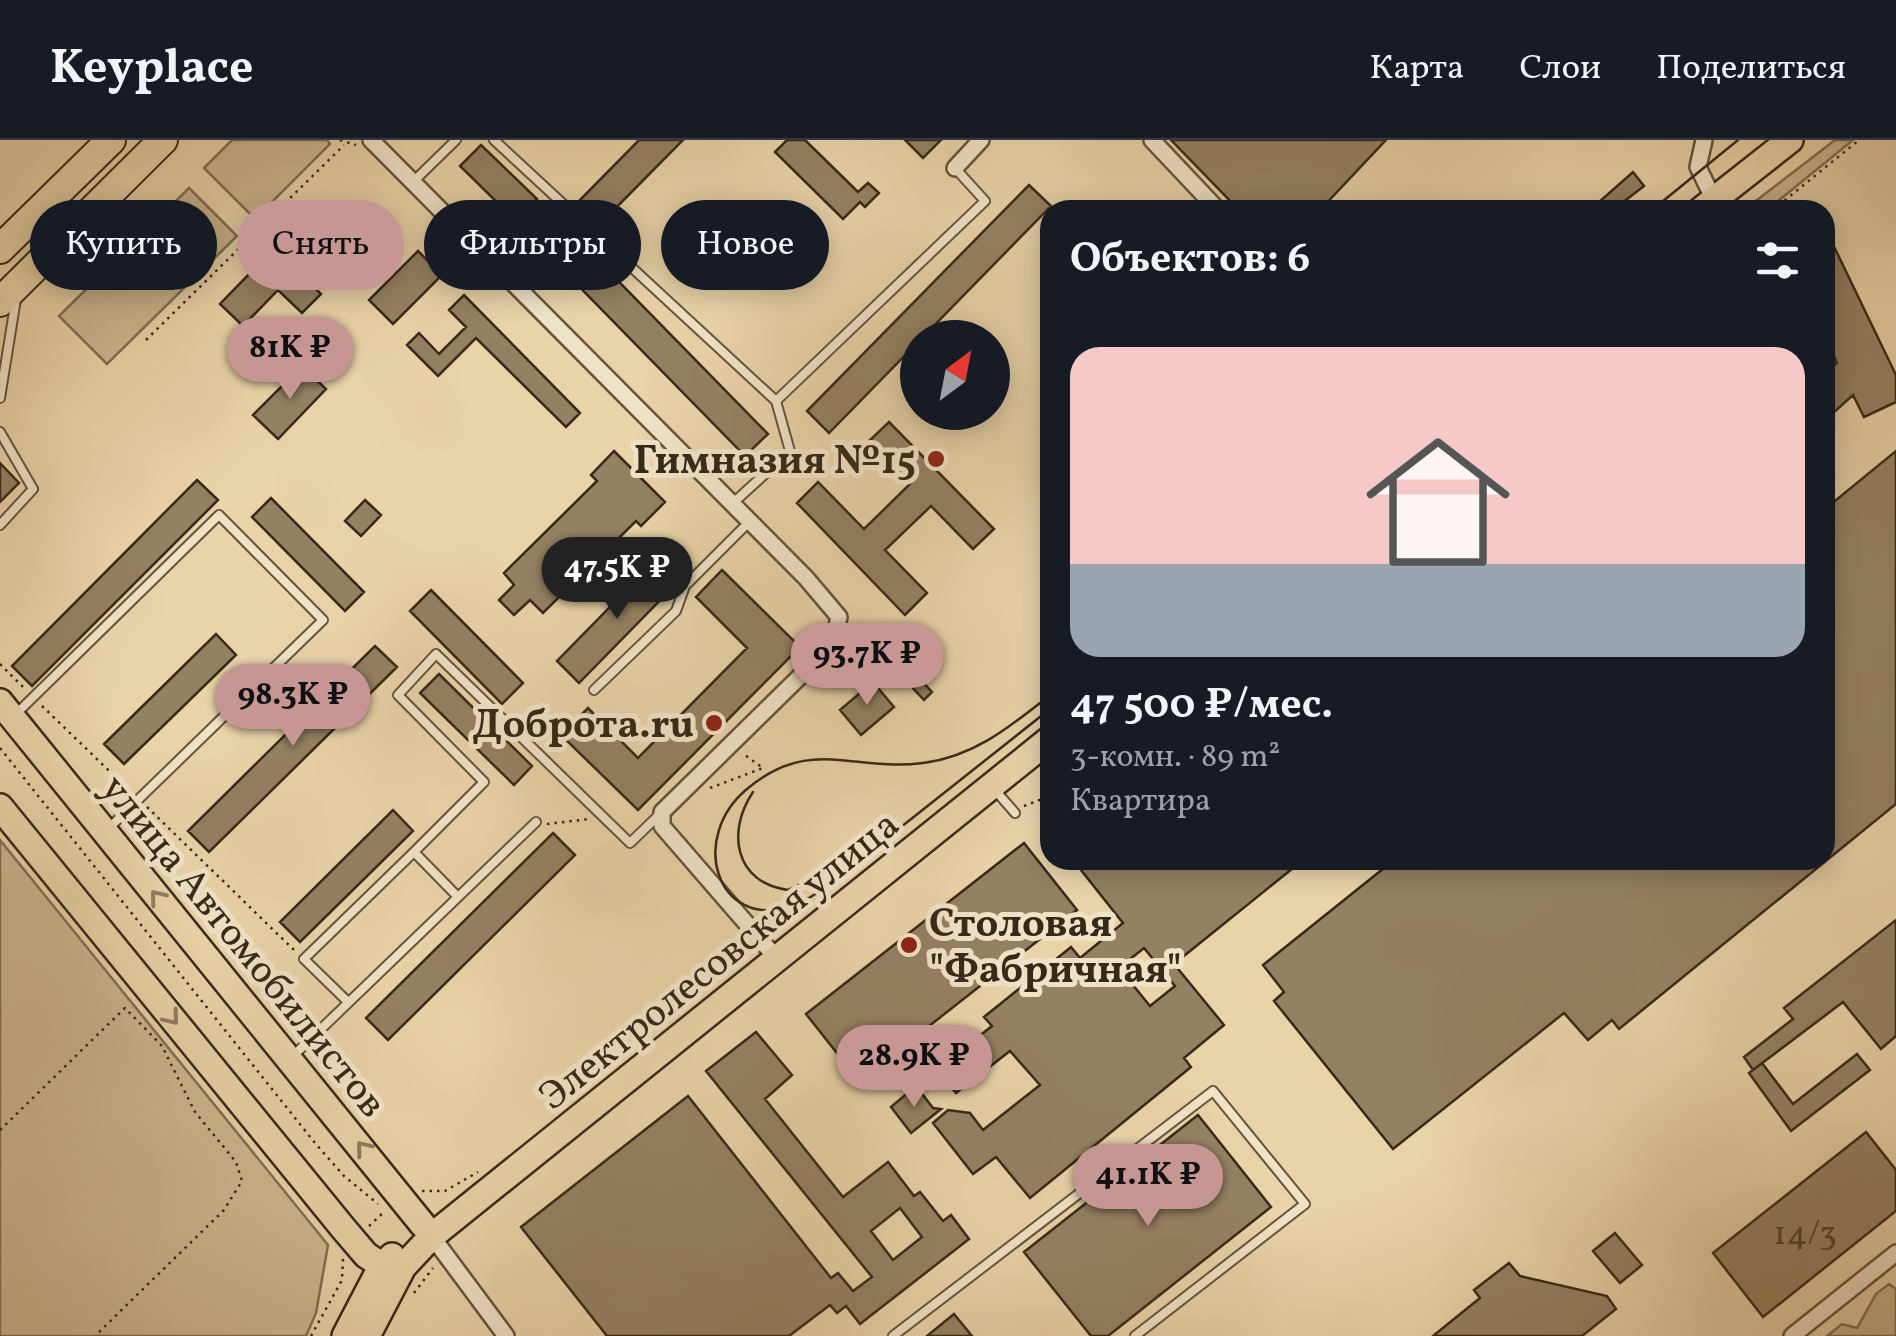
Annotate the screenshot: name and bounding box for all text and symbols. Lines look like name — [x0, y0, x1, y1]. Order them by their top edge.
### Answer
text: Keyplace — [50, 36, 254, 103]
text: Карта — [1369, 45, 1464, 93]
text: Слои — [1519, 45, 1601, 93]
text: Поделиться — [1656, 45, 1846, 93]
chip: Купить — [30, 200, 217, 290]
chip: Снять — [237, 200, 404, 290]
chip: Фильтры — [424, 200, 641, 290]
chip: Новое — [661, 200, 829, 290]
text: Объектов: 6 — [1070, 231, 1310, 290]
icon: filters — [1750, 233, 1805, 288]
pin: 81K ₽ — [220, 317, 360, 402]
north arrow — [900, 320, 1010, 430]
map controls — [900, 320, 1010, 430]
text: 81K ₽ — [249, 327, 331, 371]
icon: home — [1348, 412, 1528, 592]
place label: Гимназия №15 — [634, 435, 916, 491]
marker: Гимназия №15 — [925, 448, 947, 470]
pin: 47.5K ₽ — [525, 537, 709, 622]
text: 47.5K ₽ — [564, 547, 670, 591]
pin: 93.7K ₽ — [775, 623, 959, 708]
text: 93.7K ₽ — [813, 633, 921, 677]
pin: 98.3K ₽ — [201, 664, 385, 749]
text: 98.3K ₽ — [238, 674, 348, 718]
text: 47 500 ₽/мес. — [1070, 677, 1333, 736]
place label: Доброта.ru — [472, 699, 694, 755]
marker: Доброта.ru — [703, 712, 725, 734]
text: 3-комн. · 89 m² — [1070, 736, 1280, 780]
street label: улица Автомобилистов — [86, 764, 398, 1131]
text: Квартира — [1070, 780, 1211, 824]
street label: Электролесовская улица — [528, 799, 913, 1125]
one-way arrow — [151, 890, 169, 908]
place label: Столовая "Фабричная" — [929, 898, 1182, 1000]
marker: Столовая "Фабричная" — [898, 934, 920, 956]
one-way arrow — [160, 1007, 178, 1025]
pin: 28.9K ₽ — [822, 1025, 1006, 1110]
text: 28.9K ₽ — [858, 1035, 970, 1079]
one-way arrow — [357, 1142, 375, 1160]
pin: 41.1K ₽ — [1056, 1144, 1240, 1229]
text: 41.1K ₽ — [1095, 1154, 1201, 1198]
house number: 14/3 — [1773, 1211, 1837, 1259]

